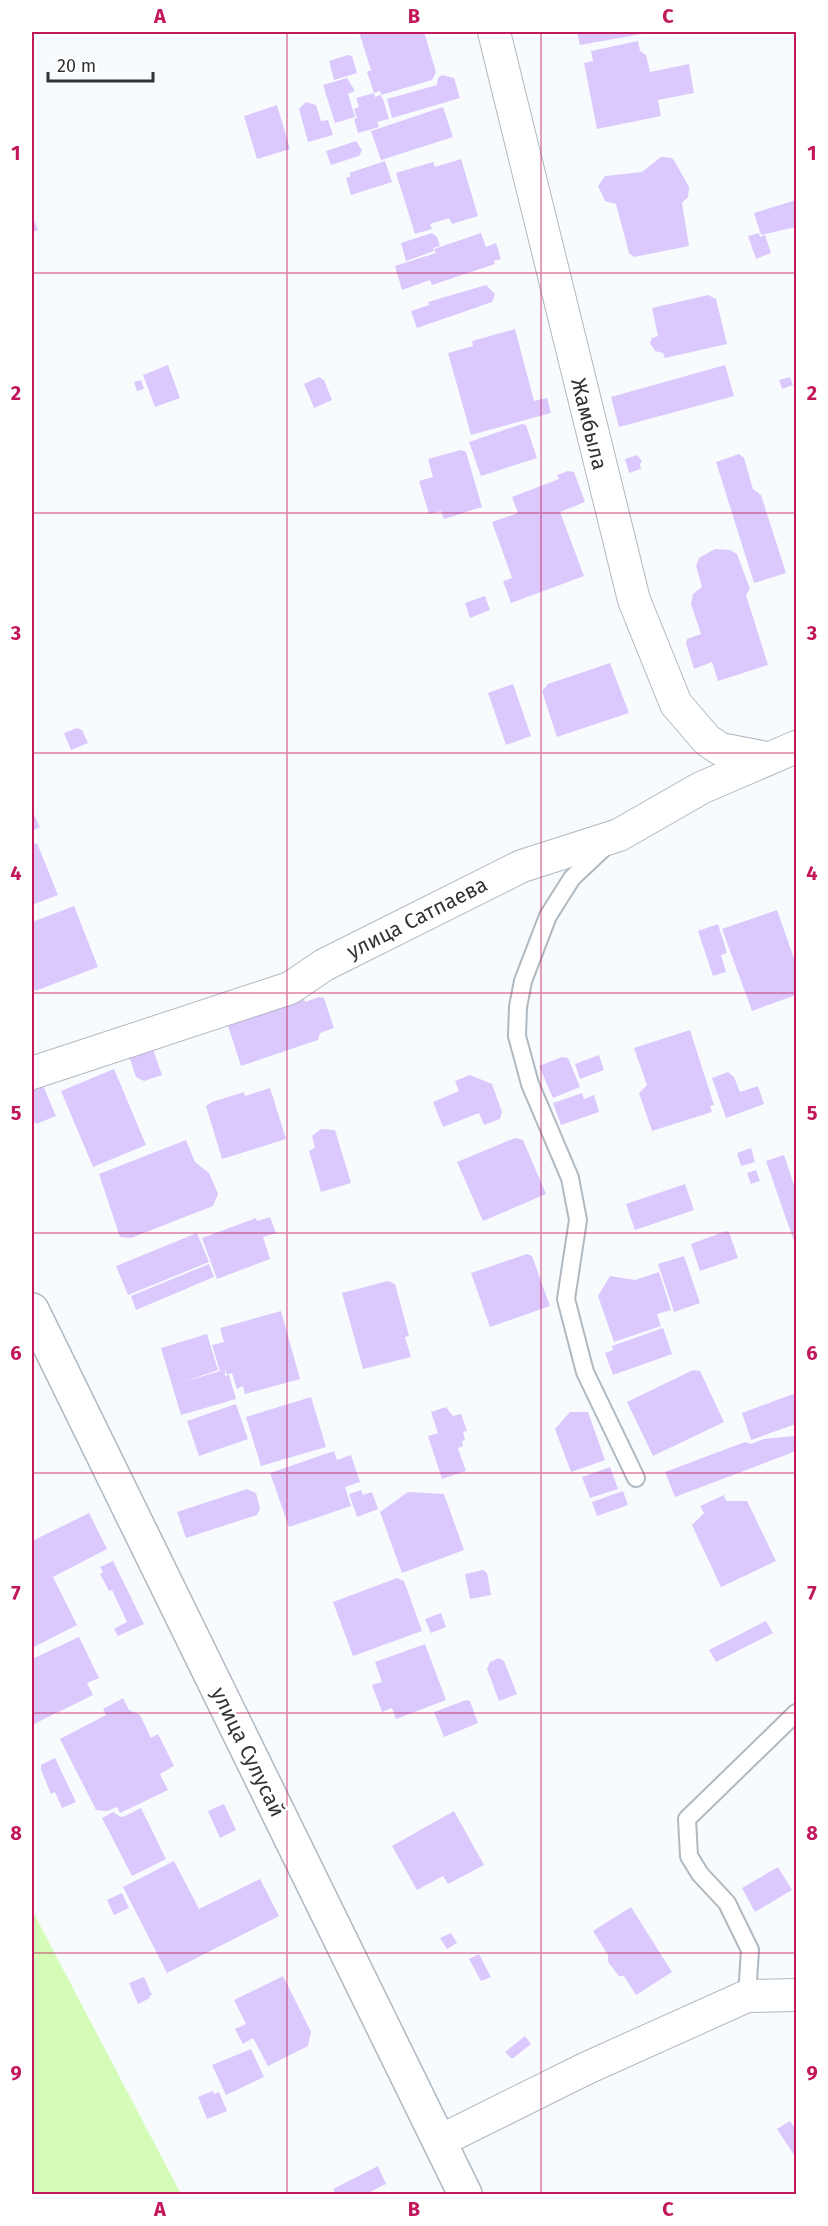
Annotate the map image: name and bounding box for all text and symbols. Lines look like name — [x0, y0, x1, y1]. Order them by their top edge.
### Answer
text: A — [153, 4, 167, 28]
text: B — [408, 4, 420, 28]
text: C — [662, 4, 674, 28]
scale bar — [48, 45, 153, 83]
text: 20 m — [57, 55, 96, 77]
text: 1 — [11, 141, 21, 165]
text: 1 — [807, 141, 817, 165]
street label: Жамбыла — [565, 375, 613, 473]
text: 2 — [11, 381, 21, 405]
text: 2 — [807, 381, 817, 405]
text: 3 — [10, 621, 21, 645]
text: 3 — [806, 621, 817, 645]
text: 4 — [10, 861, 22, 885]
text: 4 — [806, 861, 818, 885]
street label: улица Сатпаева — [342, 871, 492, 965]
text: 5 — [11, 1101, 22, 1125]
text: 5 — [807, 1101, 818, 1125]
text: 6 — [10, 1341, 22, 1365]
text: 6 — [806, 1341, 818, 1365]
text: 7 — [11, 1581, 21, 1605]
text: 7 — [807, 1581, 817, 1605]
street label: улица Сулусай — [205, 1683, 291, 1821]
text: 8 — [10, 1821, 22, 1845]
text: 8 — [806, 1821, 818, 1845]
text: 9 — [10, 2061, 22, 2085]
text: 9 — [806, 2061, 818, 2085]
text: A — [153, 2197, 167, 2221]
text: B — [408, 2197, 420, 2221]
text: C — [662, 2197, 674, 2221]

